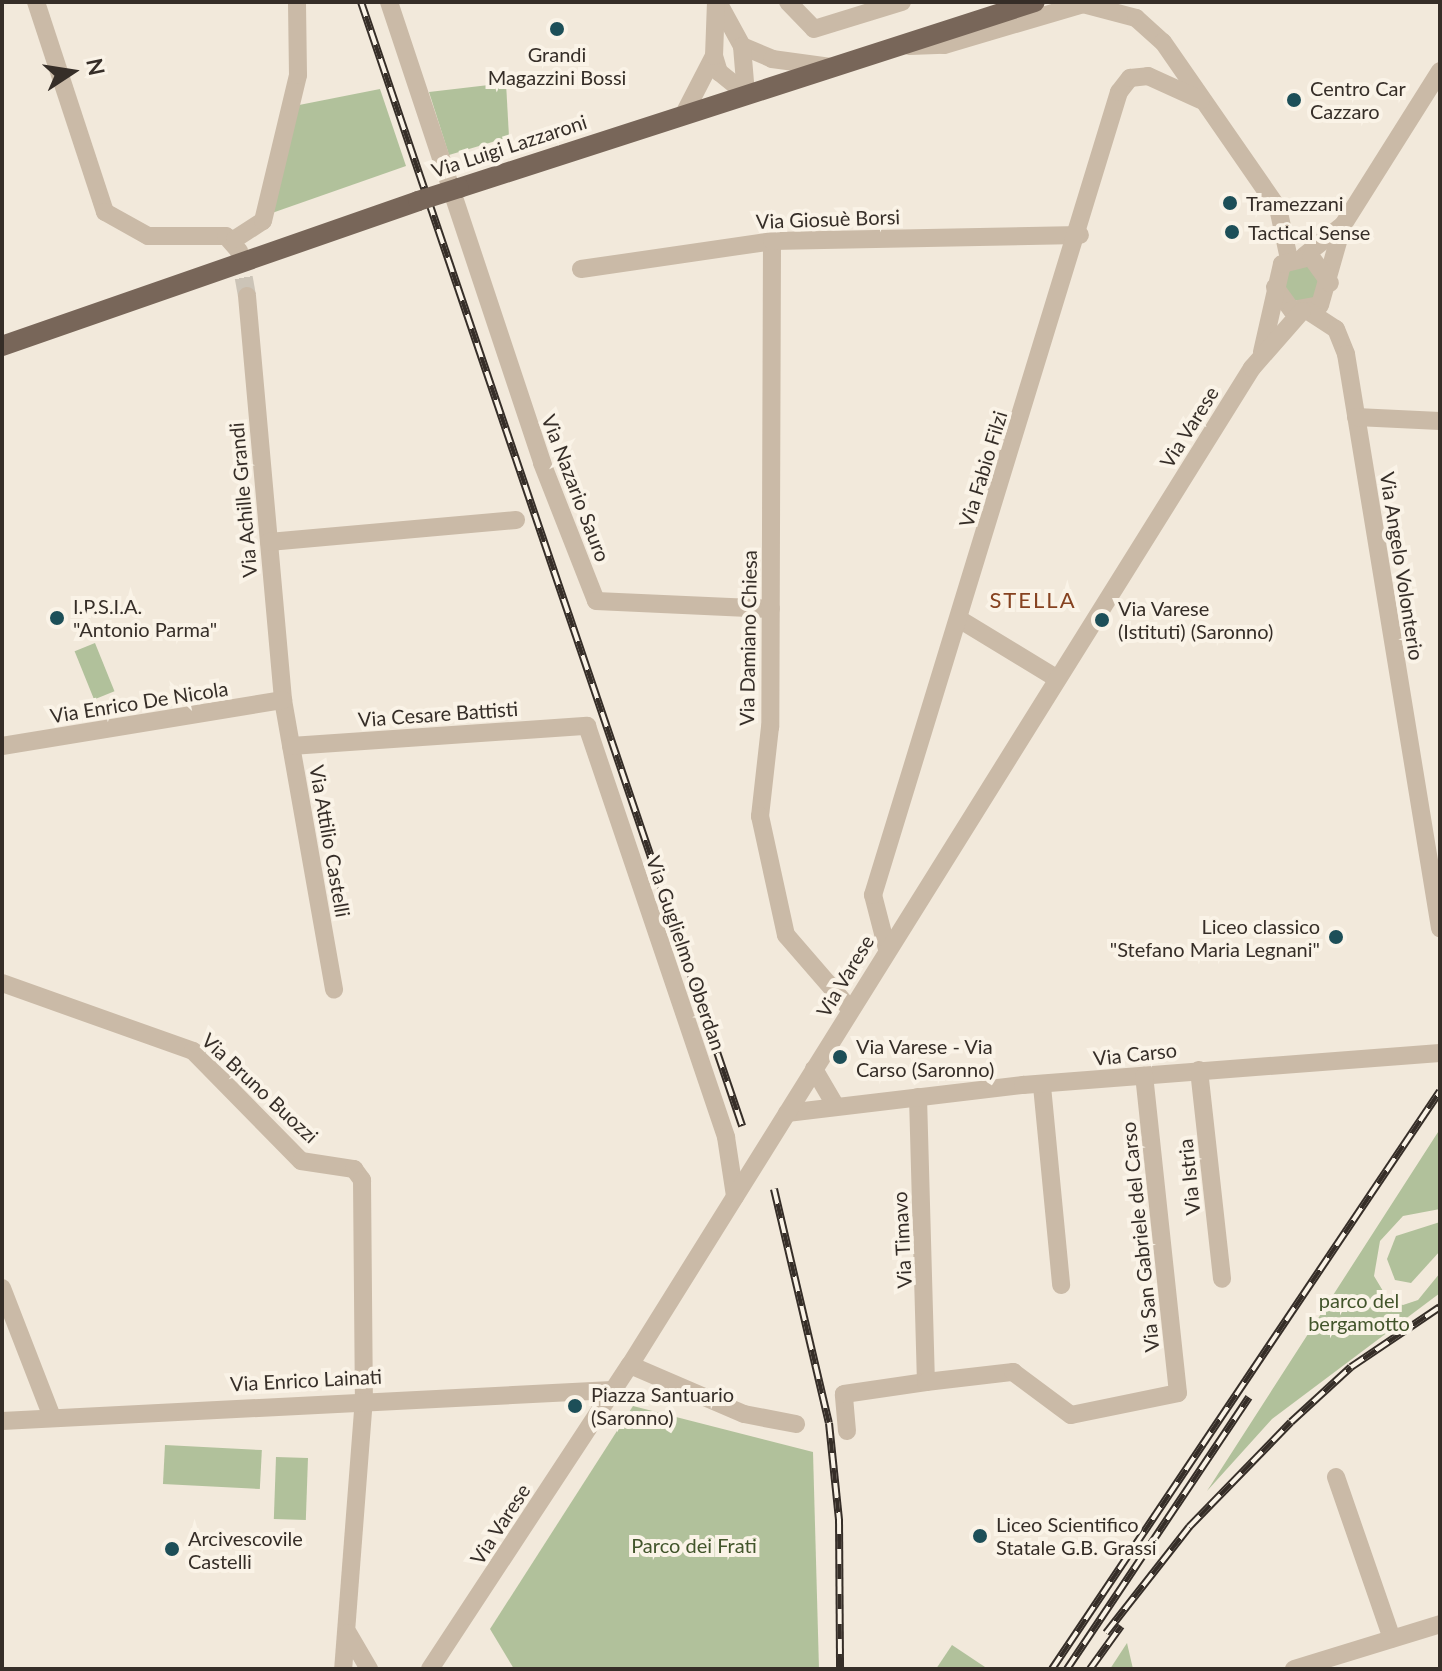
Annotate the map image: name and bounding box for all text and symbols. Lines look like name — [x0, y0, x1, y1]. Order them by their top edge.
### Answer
marker: Grandi Magazzini Bossi — [548, 20, 566, 38]
north arrow — [32, 32, 112, 112]
place label: Grandi Magazzini Bossi — [488, 42, 626, 89]
text: N — [81, 56, 111, 78]
place label: Centro Car Cazzaro — [1310, 76, 1406, 123]
marker: Centro Car Cazzaro — [1285, 91, 1303, 109]
street label: Via Luigi Lazzaroni — [428, 110, 590, 182]
place label: Tramezzani — [1246, 191, 1344, 215]
marker: Tramezzani — [1221, 194, 1239, 212]
street label: Via Giosuè Borsi — [755, 204, 901, 234]
place label: Tactical Sense — [1248, 220, 1370, 244]
marker: Tactical Sense — [1223, 223, 1241, 241]
street label: Via Varese — [1154, 382, 1224, 472]
street label: Via Fabio Filzi — [954, 408, 1012, 530]
street label: Via Nazario Sauro — [537, 411, 615, 565]
street label: Via Achille Grandi — [224, 421, 262, 579]
street label: Via Angelo Volonterio — [1375, 470, 1429, 662]
street label: Via Damiano Chiesa — [734, 550, 762, 726]
district label: STELLA — [989, 587, 1077, 613]
place label: I.P.S.I.A. "Antonio Parma" — [73, 594, 217, 641]
place label: Via Varese (Istituti) (Saronno) — [1118, 596, 1273, 643]
marker: I.P.S.I.A. "Antonio Parma" — [48, 609, 66, 627]
marker: Via Varese (Istituti) (Saronno) — [1093, 611, 1111, 629]
street label: Via Enrico De Nicola — [48, 676, 230, 728]
street label: Via Cesare Battisti — [357, 696, 519, 732]
street label: Via Attilio Castelli — [305, 763, 355, 919]
street label: Via Guglielmo Oberdan — [641, 853, 731, 1053]
place label: Liceo classico "Stefano Maria Legnani" — [1110, 914, 1320, 961]
marker: Liceo classico "Stefano Maria Legnani" — [1327, 928, 1345, 946]
street label: Via Varese — [811, 930, 879, 1022]
street label: Via Bruno Buozzi — [197, 1028, 323, 1148]
place label: Via Varese - Via Carso (Saronno) — [856, 1034, 994, 1081]
street label: Via Carso — [1092, 1038, 1178, 1070]
marker: Via Varese - Via Carso (Saronno) — [831, 1048, 849, 1066]
street label: Via San Gabriele del Carso — [1116, 1121, 1164, 1353]
street label: Via Istria — [1173, 1138, 1205, 1216]
street label: Via Timavo — [887, 1191, 917, 1289]
park label: parco del bergamotto — [1308, 1288, 1410, 1335]
street label: Via Enrico Lainati — [229, 1364, 383, 1396]
place label: Piazza Santuario (Saronno) — [591, 1382, 734, 1429]
marker: Piazza Santuario (Saronno) — [566, 1397, 584, 1415]
street label: Via Varese — [465, 1479, 535, 1569]
place label: Liceo Scientifico Statale G.B. Grassi — [996, 1512, 1157, 1559]
place label: Arcivescovile Castelli — [188, 1526, 303, 1573]
marker: Liceo Scientifico Statale G.B. Grassi — [971, 1527, 989, 1545]
park label: Parco dei Frati — [631, 1533, 757, 1557]
marker: Arcivescovile Castelli — [163, 1540, 181, 1558]

